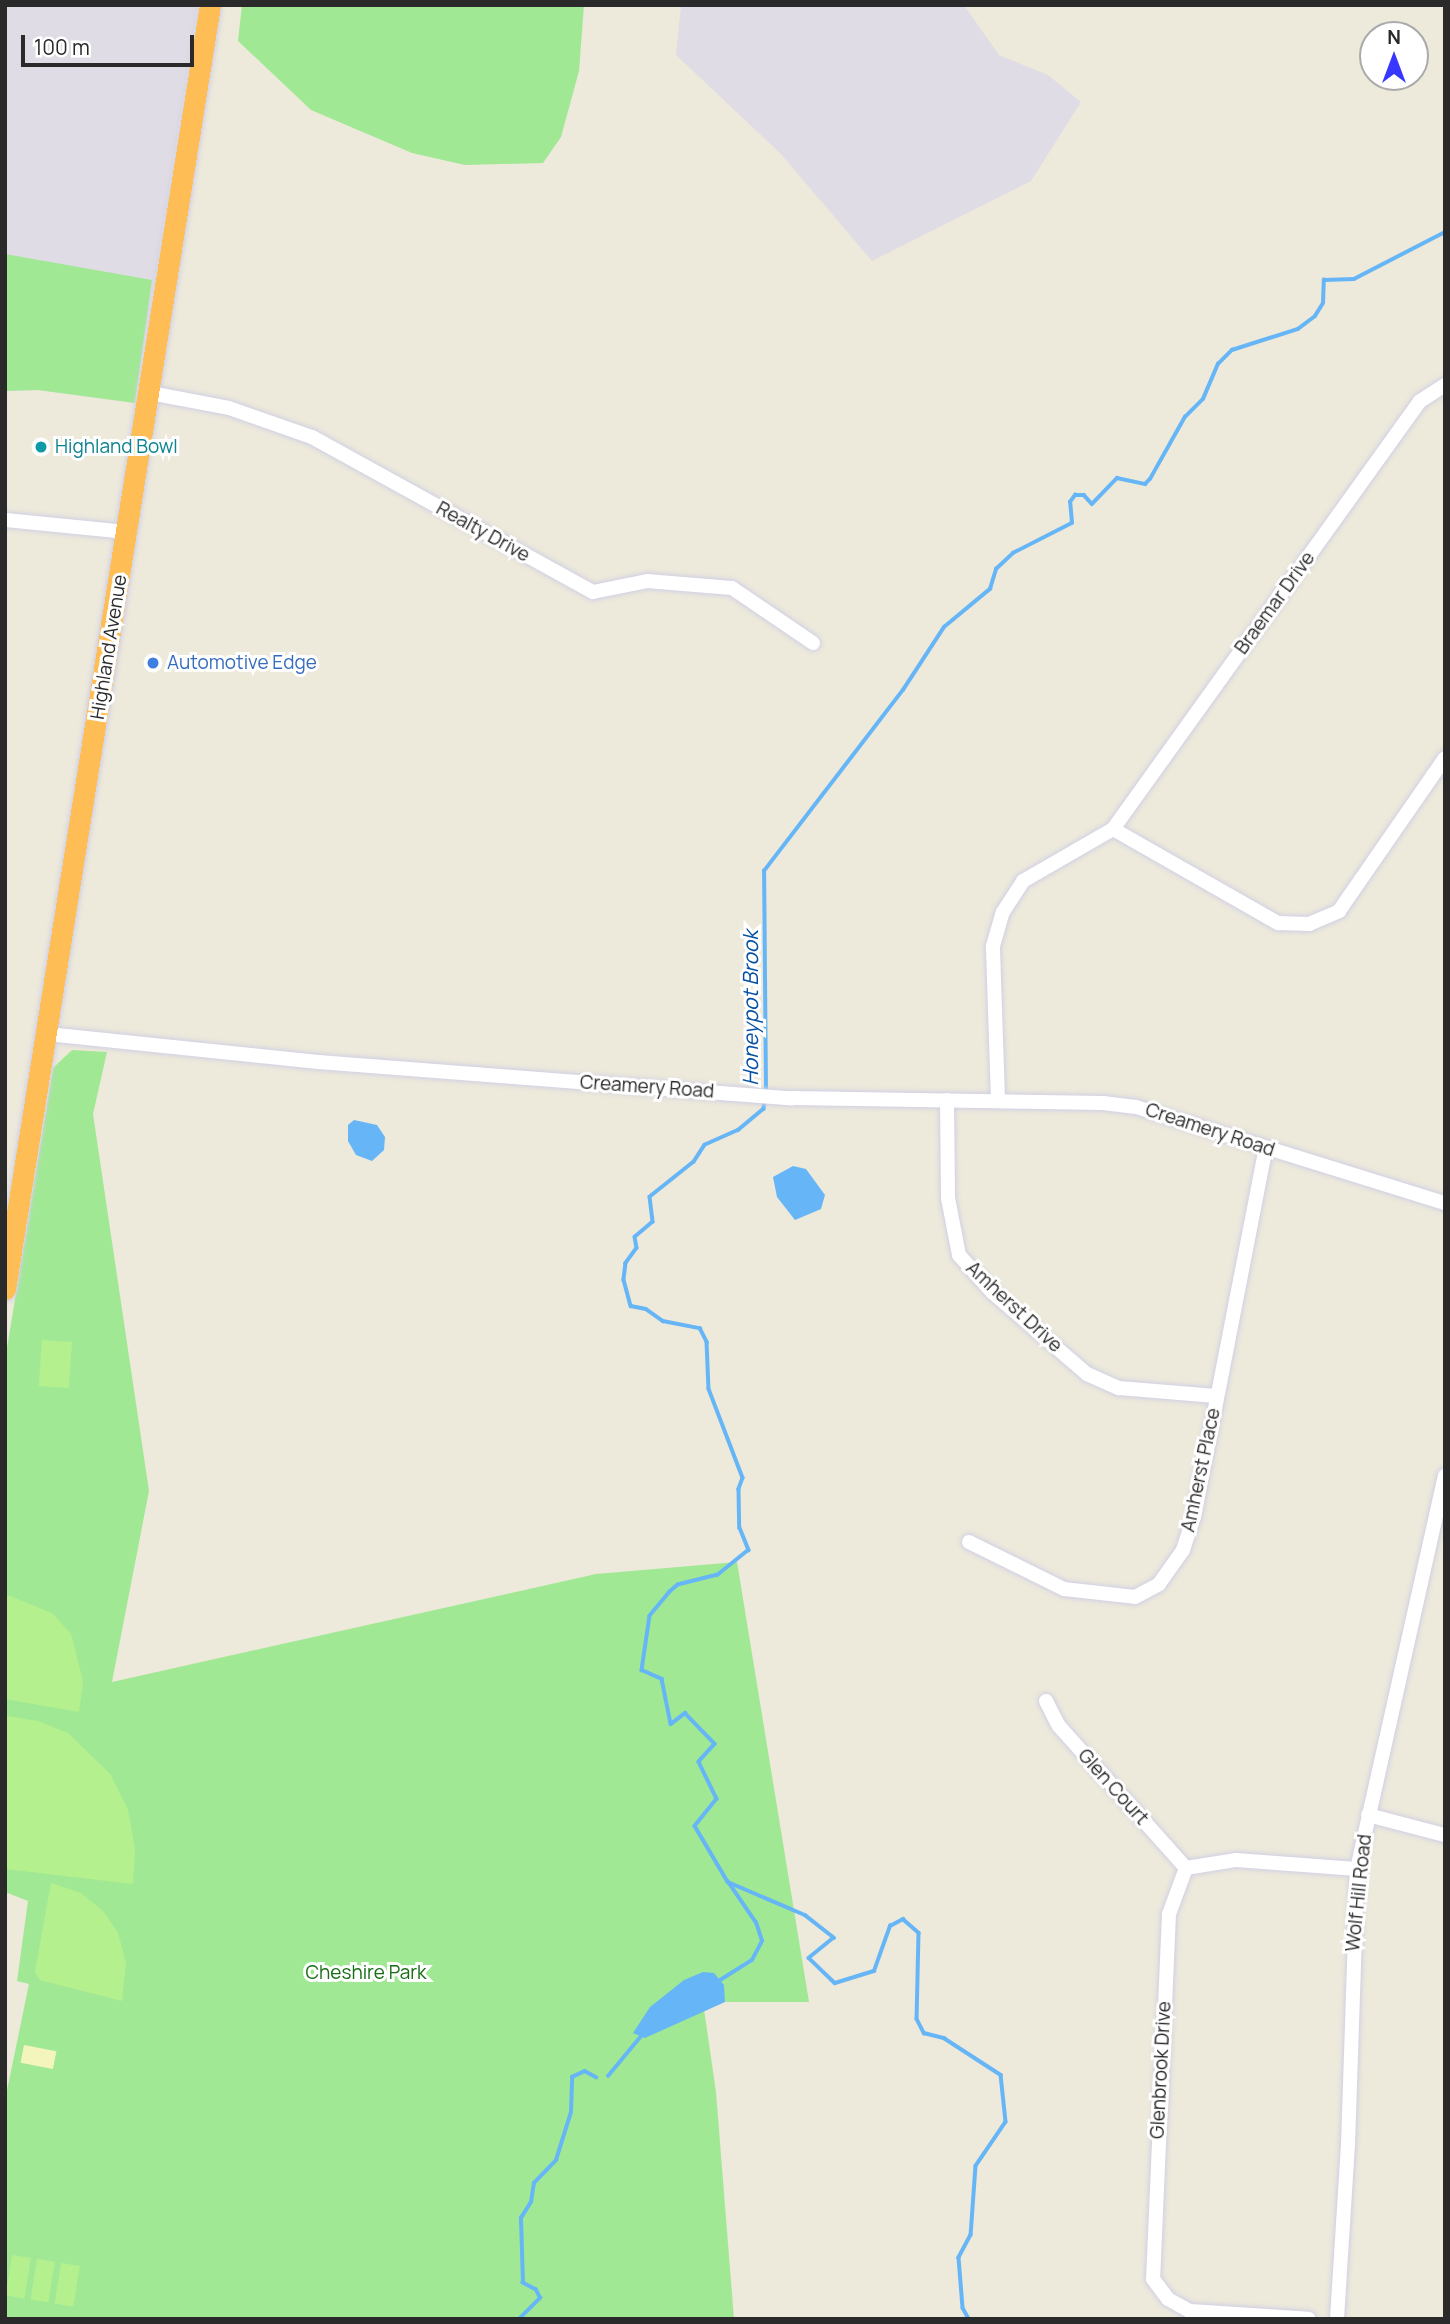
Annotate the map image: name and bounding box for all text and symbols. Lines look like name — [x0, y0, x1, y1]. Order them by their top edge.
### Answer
scale bar — [24, 21, 198, 65]
north arrow — [1359, 21, 1429, 91]
text: N — [1387, 24, 1401, 50]
text: 100 m — [34, 33, 90, 61]
place label: Highland Bowl — [55, 436, 178, 458]
marker: Highland Bowl — [33, 439, 49, 455]
street label: Realty Drive — [432, 497, 534, 567]
street label: Braemar Drive — [1230, 547, 1320, 659]
street label: Highland Avenue — [86, 573, 132, 721]
place label: Automotive Edge — [167, 652, 317, 674]
marker: Automotive Edge — [145, 655, 161, 671]
water label: Honeypot Brook — [737, 930, 763, 1086]
street label: Creamery Road — [579, 1071, 715, 1103]
street label: Creamery Road — [1143, 1098, 1277, 1162]
street label: Amherst Drive — [961, 1257, 1067, 1357]
street label: Amherst Place — [1177, 1406, 1225, 1534]
street label: Glen Court — [1073, 1744, 1153, 1830]
street label: Wolf Hill Road — [1341, 1833, 1377, 1953]
park label: Cheshire Park — [305, 1962, 427, 1984]
street label: Glenbrook Drive — [1146, 2001, 1176, 2139]

